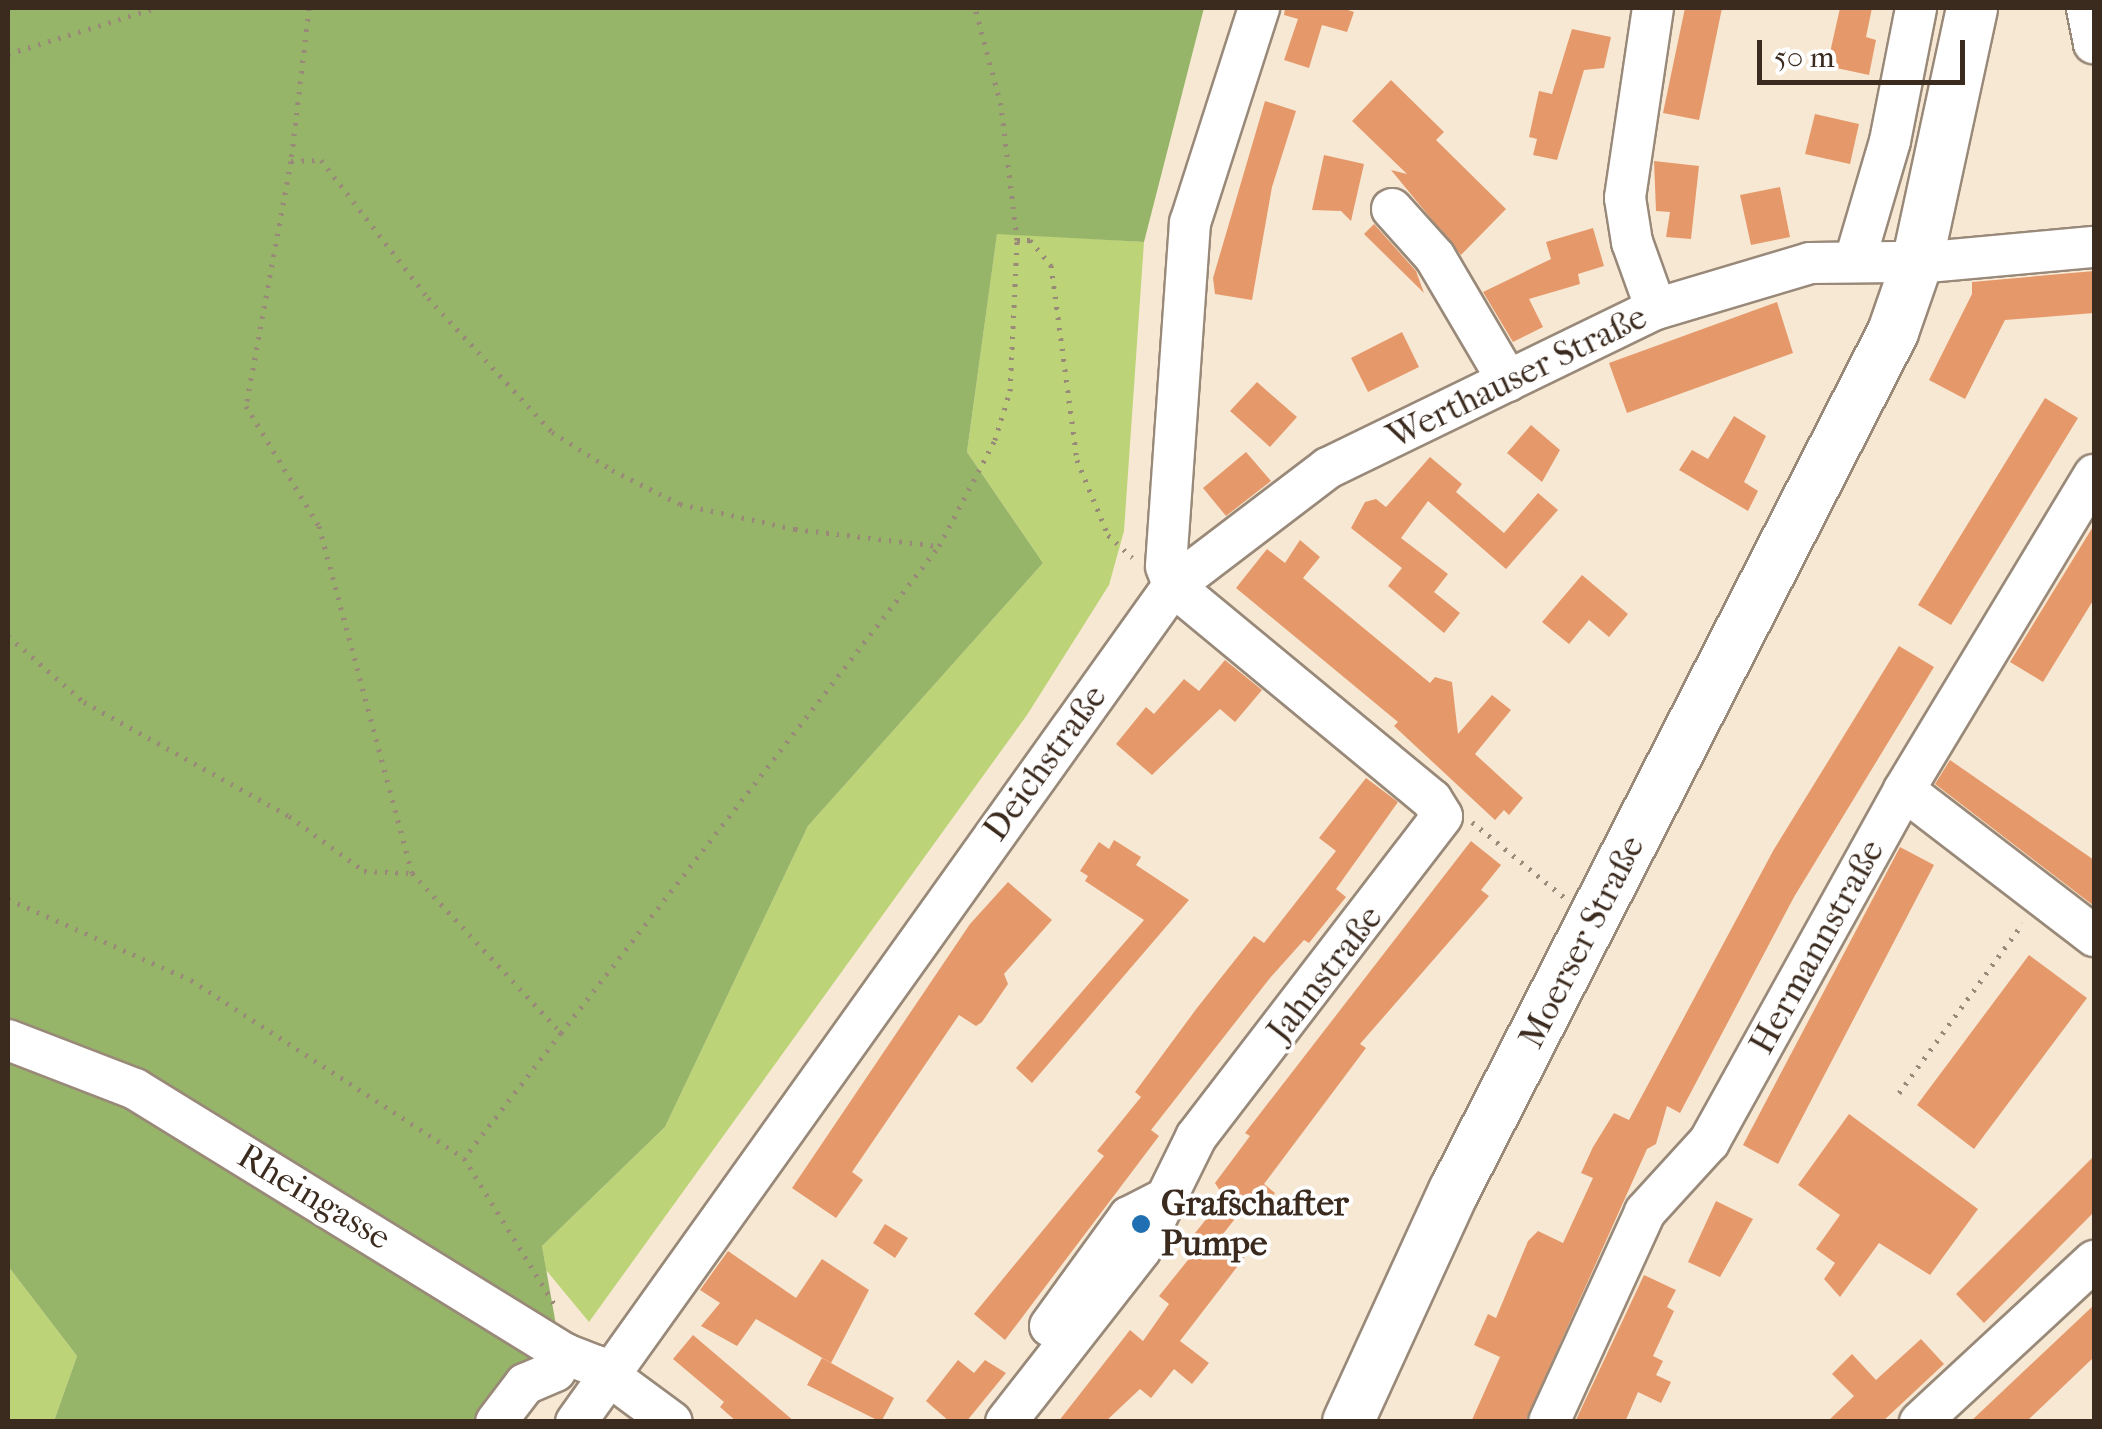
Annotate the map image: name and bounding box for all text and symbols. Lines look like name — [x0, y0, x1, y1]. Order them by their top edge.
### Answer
scale bar — [1762, 20, 1970, 82]
text: 50 m — [1774, 40, 1835, 75]
street label: Werthauser Straße — [1381, 296, 1653, 458]
street label: Deichstraße — [975, 677, 1115, 849]
street label: Moerser Straße — [1511, 829, 1653, 1055]
street label: Hermannstraße — [1741, 833, 1893, 1061]
street label: Jahnstraße — [1259, 897, 1391, 1051]
street label: Rheingasse — [230, 1135, 398, 1259]
place label: Grafschafter Pumpe — [1161, 1183, 1349, 1265]
marker: Grafschafter Pumpe — [1130, 1213, 1152, 1235]

